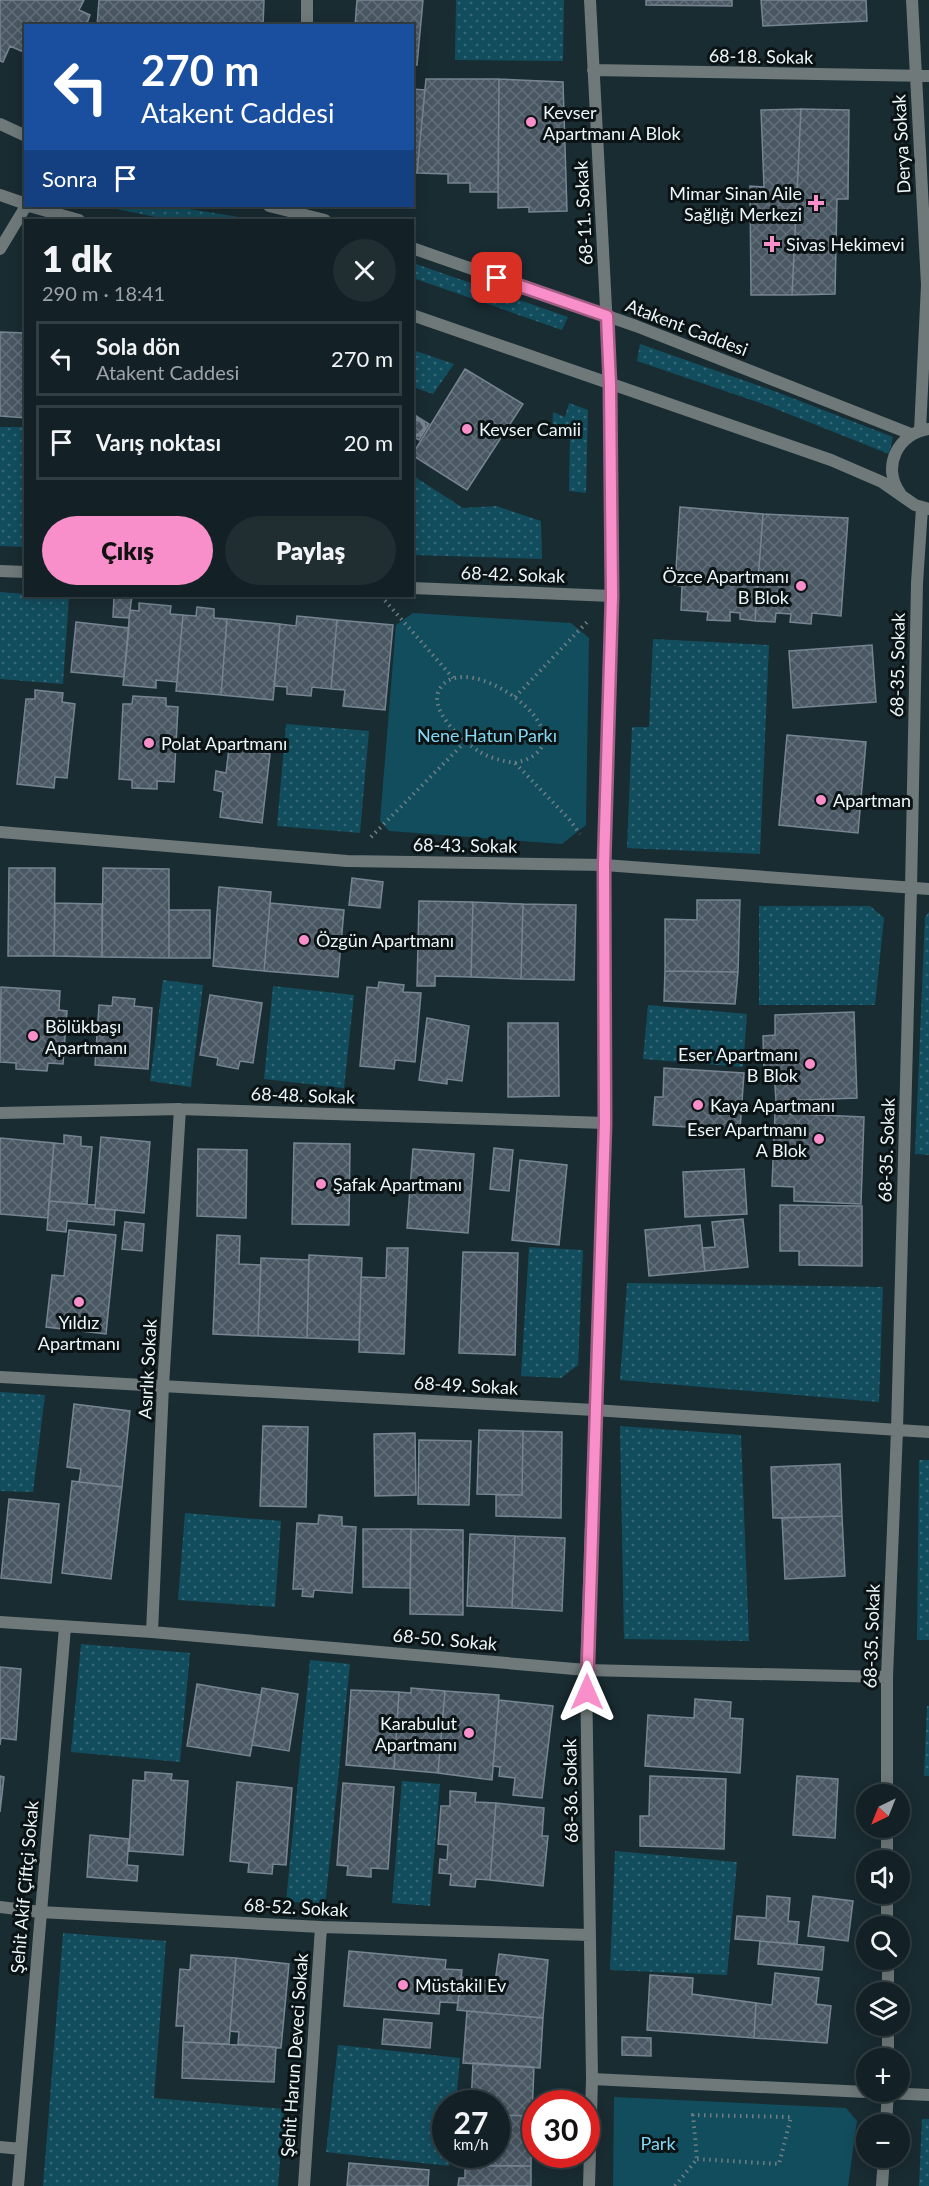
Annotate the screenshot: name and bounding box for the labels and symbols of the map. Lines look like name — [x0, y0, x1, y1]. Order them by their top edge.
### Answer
street label: 68-18. Sokak — [709, 44, 814, 68]
street label: Derya Sokak — [887, 93, 915, 194]
place label: Kevser Apartmanı A Blok — [543, 101, 681, 144]
marker: Kevser Apartmanı A Blok — [524, 115, 538, 129]
street label: 68-11. Sokak — [569, 159, 597, 266]
place label: Mimar Sinan Aile Sağlığı Merkezi — [669, 182, 802, 225]
marker: Mimar Sinan Aile Sağlığı Merkezi — [807, 194, 825, 212]
place label: Sivas Hekimevi — [786, 233, 905, 255]
marker: Sivas Hekimevi — [763, 235, 781, 253]
pin — [471, 252, 522, 303]
street label: Atakent Caddesi — [623, 294, 751, 360]
place label: Kevser Camii — [479, 418, 581, 440]
marker: Kevser Camii — [460, 422, 474, 436]
street label: 68-42. Sokak — [460, 561, 566, 587]
place label: Özce Apartmanı B Blok — [663, 565, 790, 608]
marker: Özce Apartmanı B Blok — [794, 579, 808, 593]
street label: 68-35. Sokak — [885, 612, 909, 717]
park label: Nene Hatun Parkı — [417, 724, 557, 746]
place label: Polat Apartmanı — [161, 732, 287, 754]
marker: Polat Apartmanı — [142, 736, 156, 750]
place label: Apartman — [833, 789, 911, 811]
marker: Apartman — [814, 793, 828, 807]
street label: 68-43. Sokak — [413, 833, 518, 857]
place label: Özgün Apartmanı — [316, 929, 454, 951]
marker: Özgün Apartmanı — [297, 933, 311, 947]
place label: Bölükbaşı Apartmanı — [45, 1015, 127, 1058]
marker: Bölükbaşı Apartmanı — [26, 1029, 40, 1043]
place label: Eser Apartmanı B Blok — [678, 1043, 799, 1086]
marker: Eser Apartmanı B Blok — [803, 1057, 817, 1071]
street label: 68-48. Sokak — [250, 1082, 356, 1108]
place label: Kaya Apartmanı — [710, 1094, 835, 1116]
street label: 68-35. Sokak — [873, 1097, 899, 1203]
marker: Kaya Apartmanı — [691, 1098, 705, 1112]
place label: Eser Apartmanı A Blok — [687, 1118, 808, 1161]
marker: Eser Apartmanı A Blok — [812, 1132, 826, 1146]
place label: Şafak Apartmanı — [333, 1173, 462, 1195]
marker: Şafak Apartmanı — [314, 1177, 328, 1191]
marker: Yıldız Apartmanı — [72, 1295, 86, 1309]
place label: Yıldız Apartmanı — [38, 1311, 120, 1354]
street label: Asırlık Sokak — [133, 1317, 161, 1420]
street label: 68-49. Sokak — [413, 1371, 520, 1399]
street label: 68-35. Sokak — [858, 1583, 884, 1689]
street label: 68-50. Sokak — [392, 1623, 499, 1655]
position arrow — [555, 1660, 619, 1724]
place label: Karabulut Apartmanı — [375, 1712, 458, 1755]
marker: Karabulut Apartmanı — [462, 1726, 476, 1740]
street label: 68-36. Sokak — [558, 1738, 582, 1843]
north arrow — [856, 1784, 910, 1838]
street label: Şehit Akif Çiftçi Sokak — [5, 1799, 43, 1974]
street label: 68-52. Sokak — [243, 1893, 350, 1921]
street label: Şehit Harun Deveci Sokak — [276, 1951, 312, 2158]
place label: Müstakil Ev — [415, 1974, 507, 1996]
marker: Müstakil Ev — [396, 1978, 410, 1992]
speed limit sign: 30 — [522, 2090, 600, 2168]
park label: Park — [640, 2132, 676, 2154]

